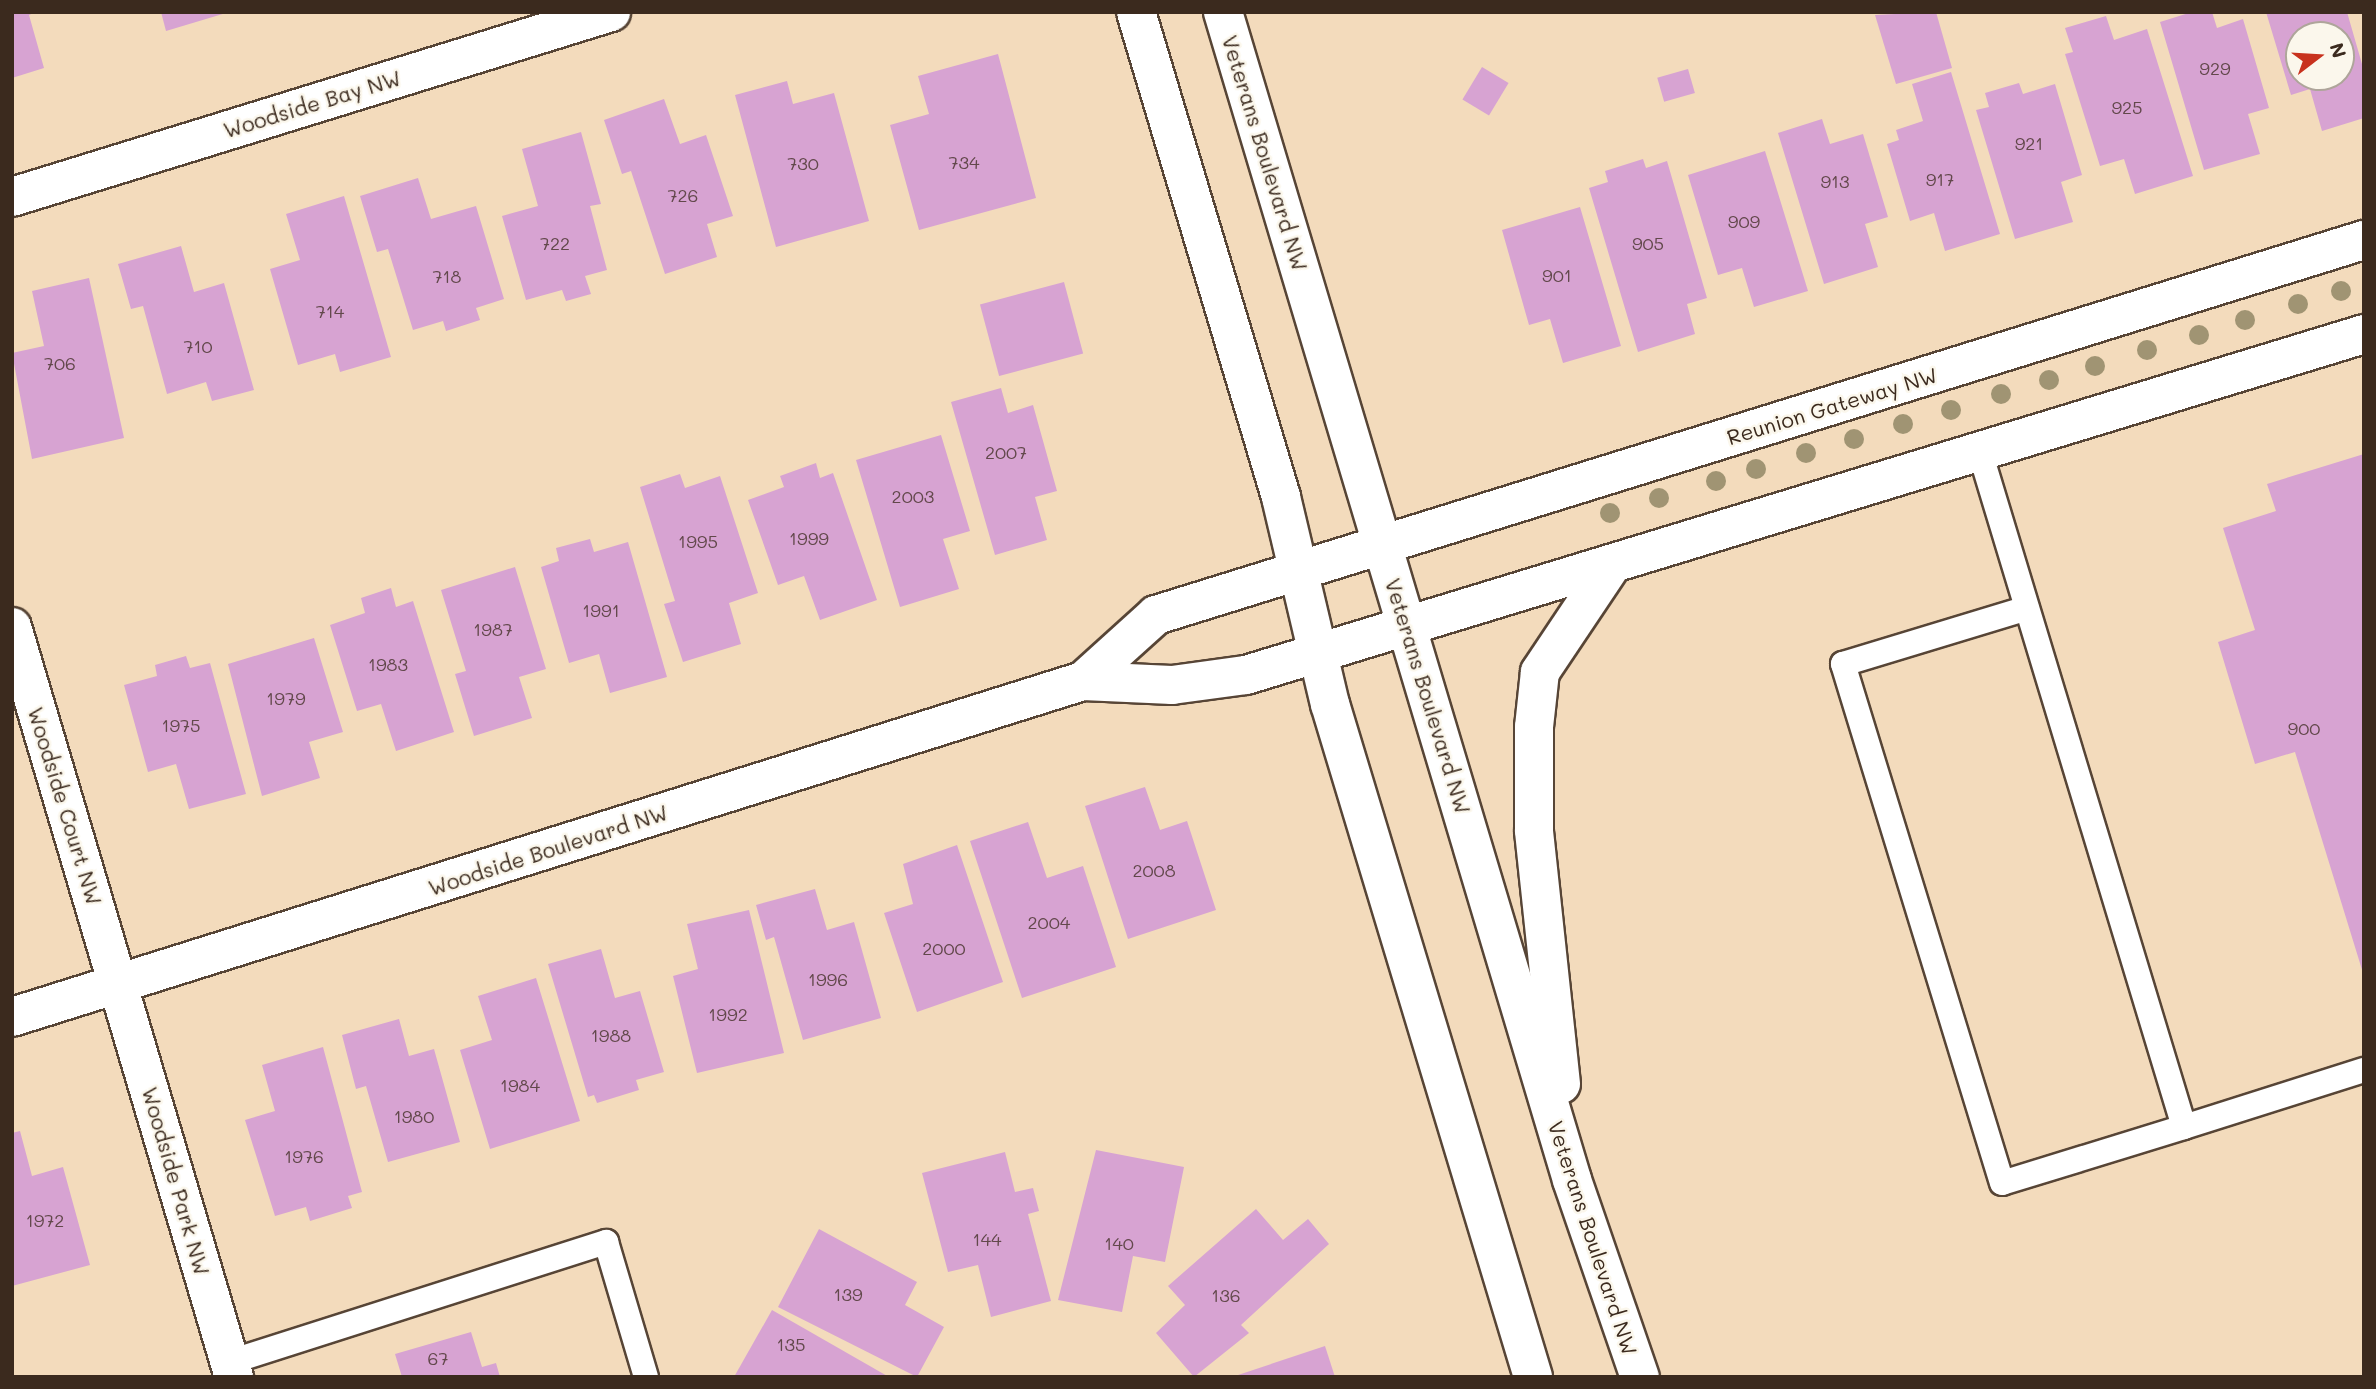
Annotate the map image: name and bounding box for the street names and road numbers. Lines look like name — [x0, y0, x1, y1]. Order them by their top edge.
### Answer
street label: Veterans Boulevard NW — [1217, 32, 1313, 274]
street label: Woodside Bay NW — [220, 65, 404, 143]
street label: Reunion Gateway NW — [1724, 362, 1940, 450]
street label: Veterans Boulevard NW — [1380, 575, 1476, 817]
street label: Woodside Court NW — [23, 704, 107, 908]
street label: Woodside Boulevard NW — [425, 799, 671, 901]
street label: Woodside Park NW — [137, 1084, 215, 1278]
street label: Veterans Boulevard NW — [1543, 1118, 1643, 1358]

